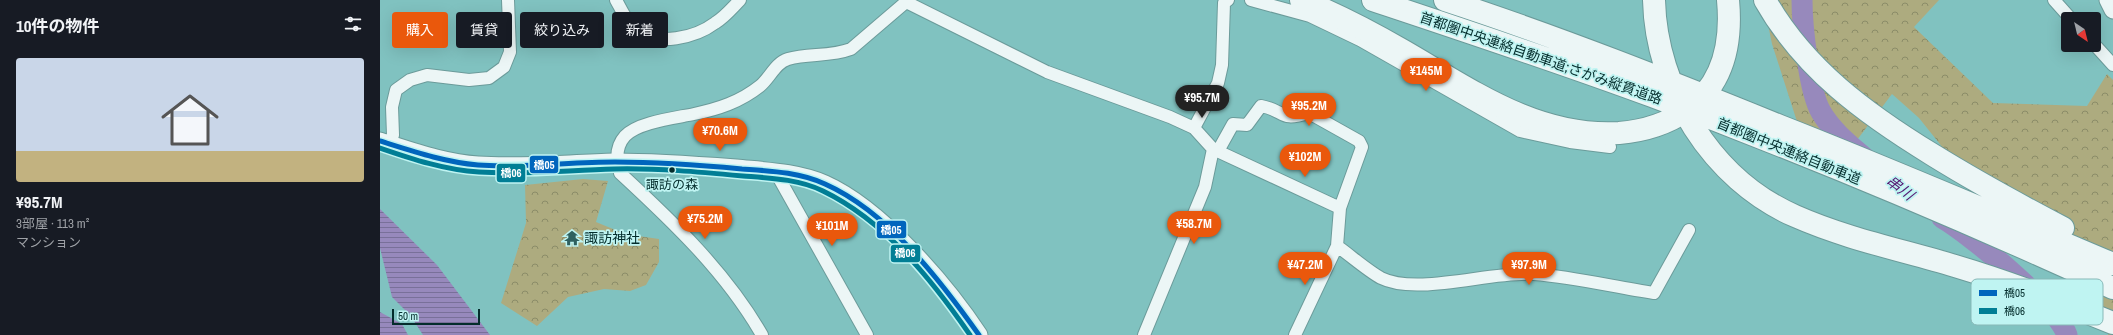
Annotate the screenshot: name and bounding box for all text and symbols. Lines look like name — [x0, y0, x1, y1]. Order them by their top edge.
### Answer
street label: 首都圏中央連絡自動車道;さがみ縦貫道路 — [1417, 8, 1665, 108]
chip: 購入 — [392, 12, 448, 48]
chip: 賃貸 — [456, 12, 512, 48]
chip: 絞り込み — [520, 12, 604, 48]
chip: 新着 — [612, 12, 668, 48]
north arrow — [2061, 12, 2101, 52]
map controls — [2061, 12, 2101, 52]
icon: filters — [342, 13, 364, 35]
text: 10件の物件 — [16, 14, 100, 37]
pin: ¥145M — [1398, 58, 1454, 92]
text: ¥145M — [1410, 62, 1442, 79]
icon: home — [154, 84, 226, 156]
pin: ¥95.7M — [1169, 85, 1235, 119]
text: ¥95.7M — [1184, 89, 1220, 106]
pin: ¥95.2M — [1276, 93, 1342, 127]
text: ¥95.2M — [1291, 97, 1327, 114]
street label: 首都圏中央連絡自動車道 — [1714, 114, 1864, 188]
pin: ¥70.6M — [687, 118, 753, 152]
text: ¥70.6M — [702, 122, 738, 139]
pin: ¥102M — [1277, 144, 1333, 178]
text: ¥102M — [1289, 148, 1321, 165]
line badge: 橋05 — [529, 155, 559, 174]
text: 橋05 — [533, 158, 555, 172]
line badge: 橋06 — [496, 163, 526, 183]
marker: 諏訪の森 — [667, 165, 677, 175]
text: 橋06 — [500, 166, 522, 180]
water label: 串川 — [1882, 170, 1920, 206]
place label: 諏訪の森 — [646, 176, 698, 193]
text: ¥95.7M — [16, 190, 63, 213]
pin: ¥75.2M — [672, 206, 738, 240]
text: ¥75.2M — [687, 210, 723, 227]
pin: ¥58.7M — [1161, 211, 1227, 245]
pin: ¥101M — [804, 213, 860, 247]
text: 3部屋 · 113 m² — [16, 215, 89, 232]
text: ¥58.7M — [1176, 215, 1212, 232]
text: ¥101M — [816, 217, 848, 234]
line badge: 橋05 — [876, 220, 907, 239]
text: 橋05 — [880, 223, 902, 237]
temple icon: 諏訪神社 — [563, 229, 581, 247]
place label: 諏訪神社 — [584, 229, 640, 247]
text: マンション — [16, 234, 81, 251]
line badge: 橋06 — [890, 244, 921, 263]
text: 橋06 — [894, 246, 916, 260]
pin: ¥47.2M — [1272, 252, 1338, 286]
pin: ¥97.9M — [1496, 252, 1562, 286]
text: ¥47.2M — [1287, 256, 1323, 273]
text: ¥97.9M — [1511, 256, 1547, 273]
legend — [1971, 279, 2103, 325]
text: 橋05 — [2004, 286, 2025, 300]
text: 橋06 — [2004, 304, 2025, 318]
scale bar — [392, 307, 480, 326]
text: 50 m — [398, 309, 418, 323]

